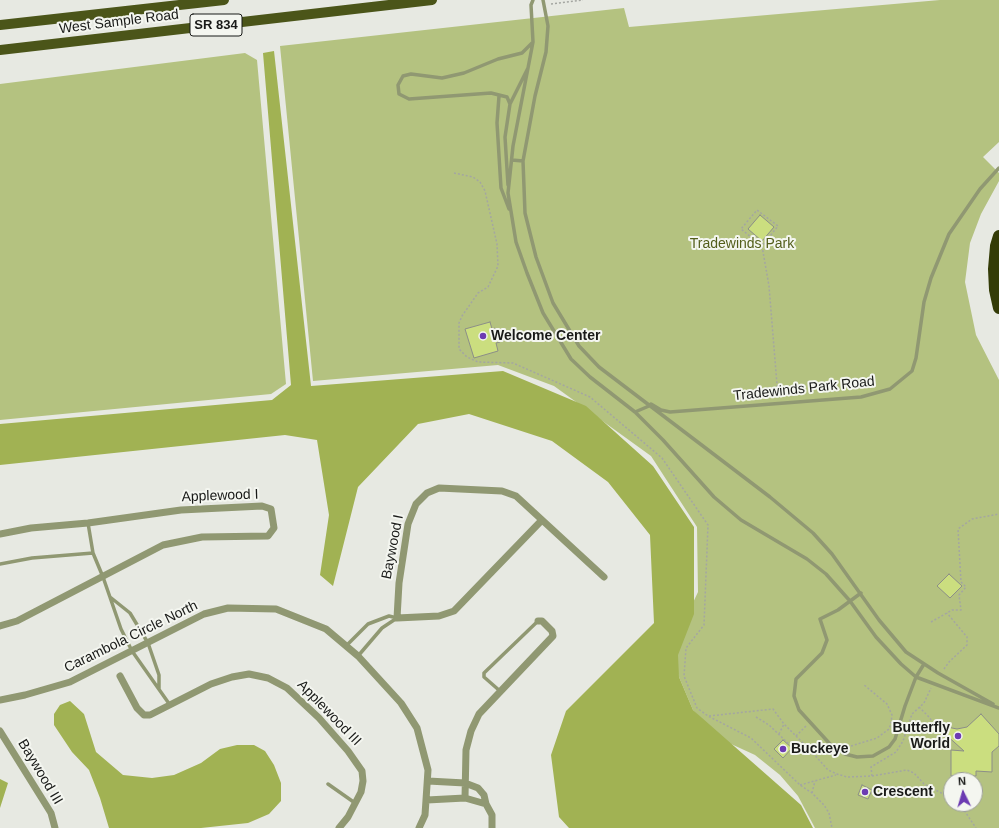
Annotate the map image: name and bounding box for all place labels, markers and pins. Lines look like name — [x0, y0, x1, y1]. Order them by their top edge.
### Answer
place label: Welcome Center — [491, 328, 600, 344]
marker: Welcome Center — [478, 331, 488, 341]
place label: Butterfly World — [892, 720, 950, 752]
marker: Butterfly World — [953, 731, 963, 741]
place label: Buckeye — [791, 741, 849, 757]
marker: Buckeye — [778, 744, 788, 754]
place label: Crescent — [873, 784, 933, 800]
marker: Crescent — [860, 787, 870, 797]

